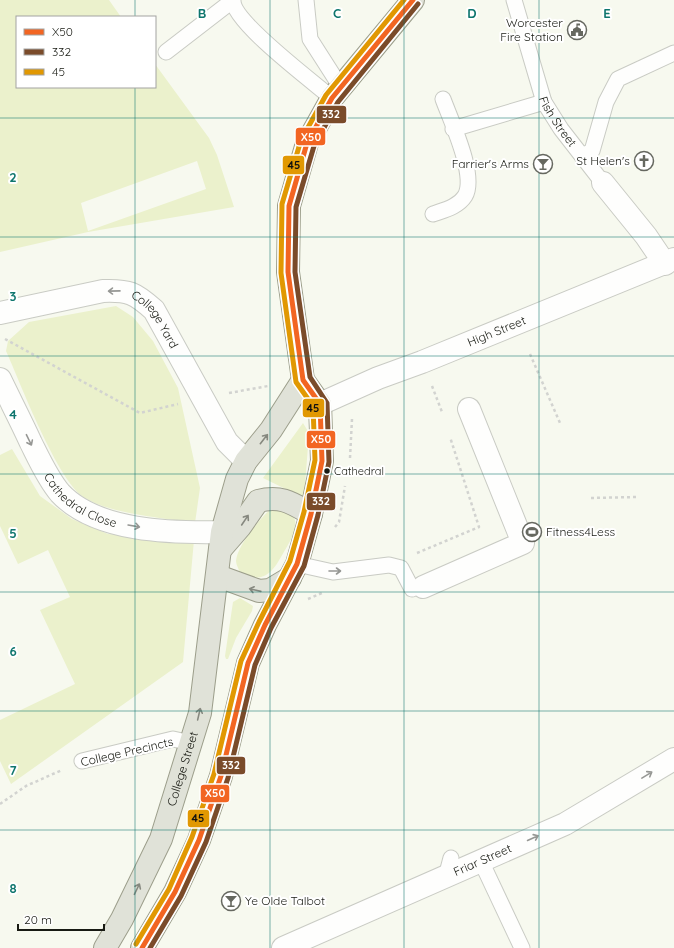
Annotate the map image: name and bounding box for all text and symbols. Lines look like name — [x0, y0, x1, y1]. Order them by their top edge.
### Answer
text: B — [198, 5, 206, 21]
text: C — [333, 5, 341, 21]
text: D — [467, 5, 477, 21]
text: E — [603, 5, 611, 21]
place label: Worcester Fire Station — [500, 15, 563, 44]
legend — [16, 16, 156, 88]
public building icon: Worcester Fire Station — [566, 19, 588, 41]
text: X50 — [52, 24, 73, 39]
text: 332 — [52, 44, 72, 59]
text: 45 — [52, 64, 65, 79]
street label: Fish Street — [536, 95, 580, 150]
line badge: 332 — [316, 105, 347, 124]
text: 332 — [322, 107, 340, 121]
line badge: X50 — [295, 127, 326, 146]
text: X50 — [301, 130, 321, 144]
church icon: St Helen's — [633, 150, 655, 172]
bar icon: Farrier's Arms — [532, 153, 554, 175]
place label: St Helen's — [576, 153, 630, 168]
line badge: 45 — [282, 155, 305, 175]
place label: Farrier's Arms — [452, 156, 529, 171]
text: 45 — [288, 158, 300, 172]
text: 2 — [9, 169, 17, 185]
one-way arrow — [108, 287, 121, 295]
street label: College Yard — [129, 287, 182, 351]
text: 3 — [10, 288, 17, 304]
street label: High Street — [465, 312, 528, 350]
line badge: 45 — [302, 398, 325, 418]
text: 45 — [307, 401, 319, 415]
text: 4 — [9, 406, 17, 422]
line badge: X50 — [306, 430, 336, 449]
text: X50 — [311, 432, 331, 446]
one-way arrow — [26, 433, 34, 445]
one-way arrow — [260, 433, 268, 444]
place label: Cathedral — [334, 464, 384, 478]
marker: Cathedral — [322, 466, 332, 476]
street label: Cathedral Close — [41, 470, 119, 530]
line badge: 332 — [306, 492, 336, 511]
text: 332 — [312, 494, 330, 508]
one-way arrow — [241, 515, 249, 526]
sports icon: Fitness4Less — [521, 521, 543, 543]
one-way arrow — [127, 522, 140, 530]
place label: Fitness4Less — [546, 524, 616, 539]
text: 5 — [9, 525, 17, 541]
one-way arrow — [328, 567, 341, 575]
one-way arrow — [248, 585, 261, 593]
text: 6 — [9, 643, 17, 659]
one-way arrow — [196, 708, 204, 721]
street label: College Street — [164, 730, 201, 808]
street label: College Precincts — [79, 733, 175, 769]
line badge: 332 — [216, 756, 246, 775]
text: 332 — [222, 758, 240, 772]
text: 7 — [9, 762, 17, 778]
one-way arrow — [641, 771, 653, 779]
line badge: X50 — [200, 784, 230, 803]
text: X50 — [205, 786, 225, 800]
line badge: 45 — [187, 809, 210, 828]
text: 45 — [192, 811, 204, 825]
one-way arrow — [527, 834, 539, 842]
street label: Friar Street — [451, 840, 514, 879]
text: 8 — [9, 880, 17, 896]
one-way arrow — [134, 883, 141, 895]
bar icon: Ye Olde Talbot — [220, 890, 242, 912]
place label: Ye Olde Talbot — [245, 893, 325, 908]
scale bar — [18, 906, 104, 932]
text: 20 m — [24, 912, 52, 927]

